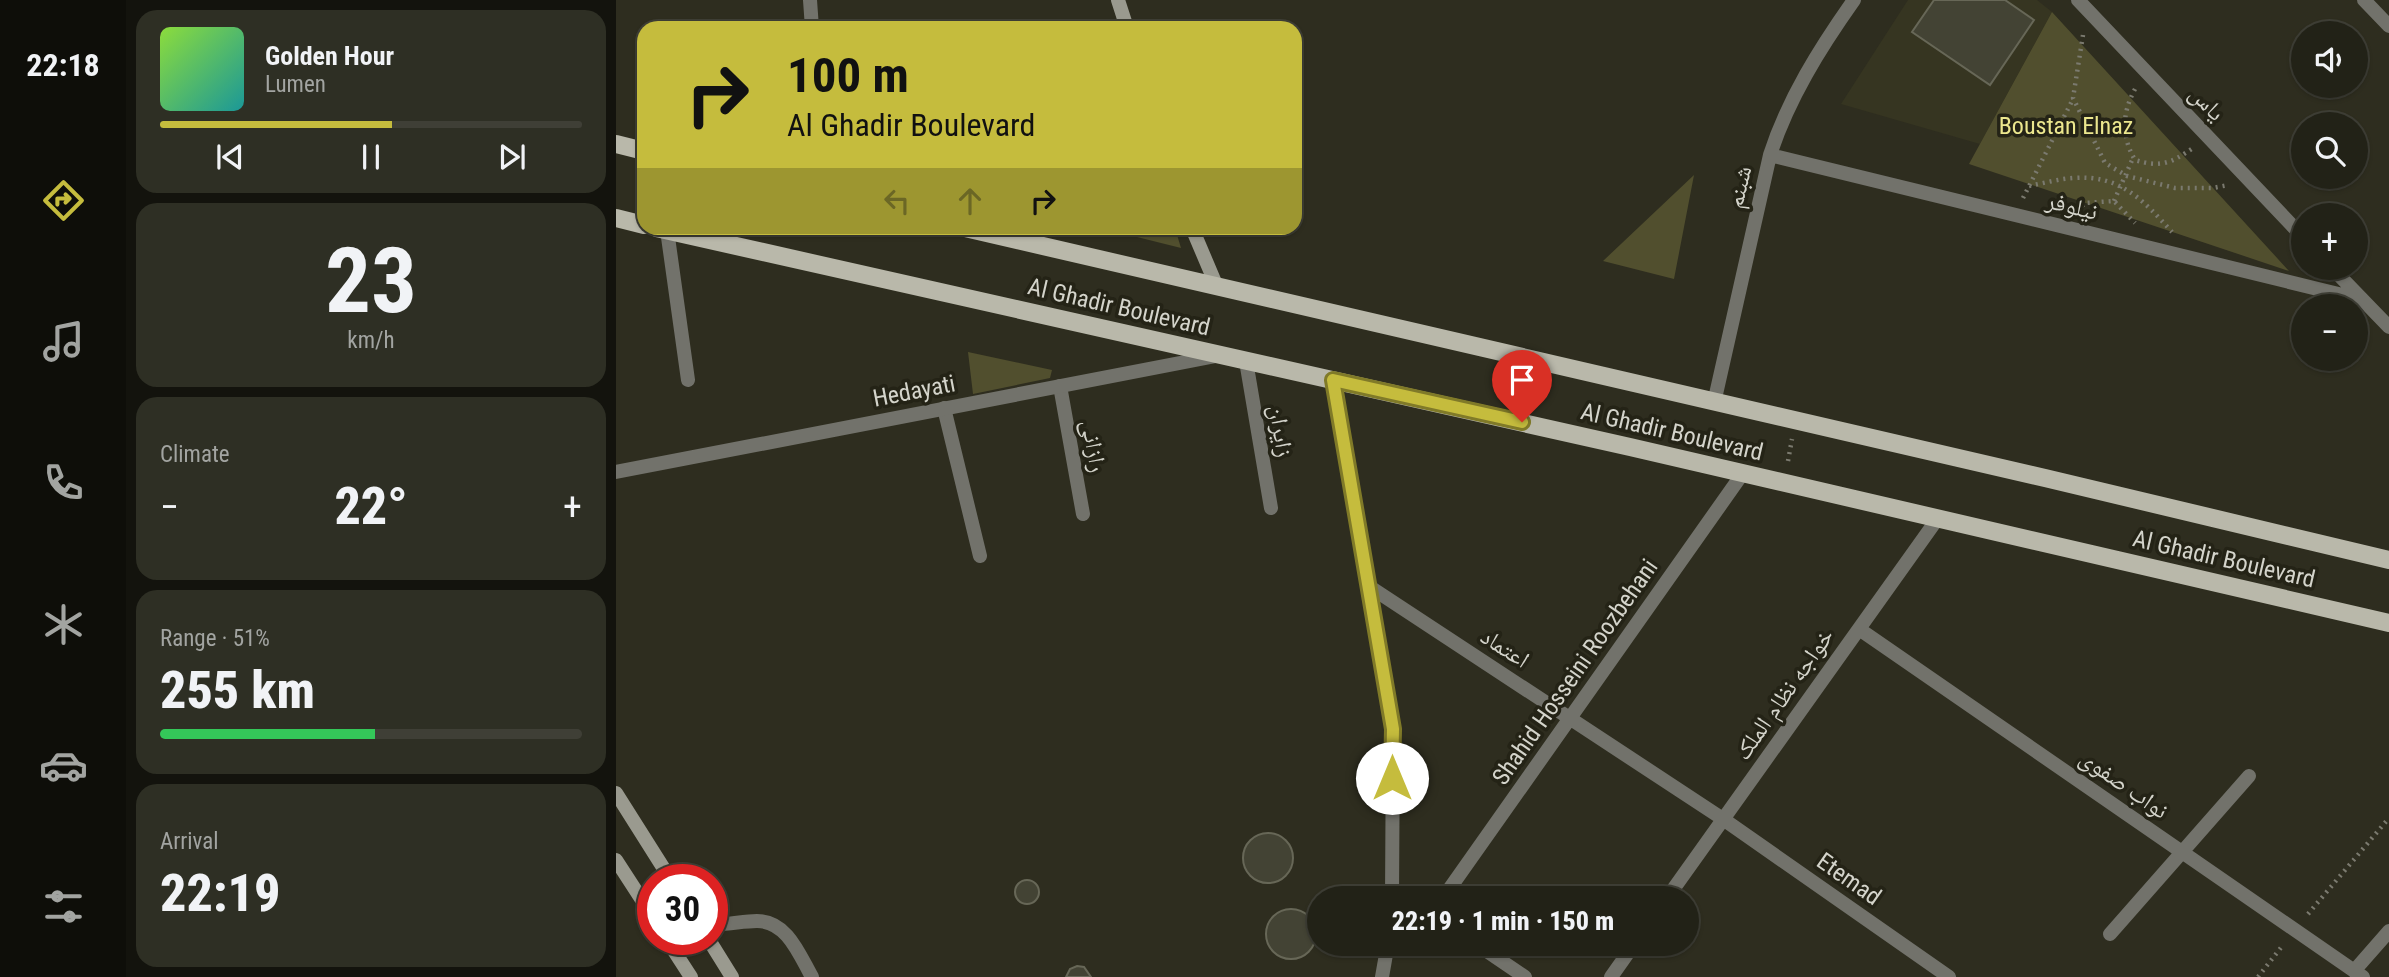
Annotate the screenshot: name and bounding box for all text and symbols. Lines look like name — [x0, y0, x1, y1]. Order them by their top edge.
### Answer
map controls — [2291, 21, 2368, 371]
button: sound — [2291, 21, 2368, 98]
text: Golden Hour — [265, 41, 394, 71]
text: 22:18 — [26, 46, 100, 84]
text: 100 m — [787, 47, 909, 104]
icon: right — [672, 49, 763, 140]
text: Lumen — [265, 71, 326, 98]
street label: یاس — [2184, 79, 2230, 127]
text: Al Ghadir Boulevard — [787, 106, 1035, 144]
park label: Boustan Elnaz — [1999, 112, 2133, 140]
button: search — [2291, 112, 2368, 189]
icon: previous — [211, 138, 249, 176]
icon: pause — [352, 138, 390, 176]
icon: next — [493, 138, 531, 176]
street label: شبنم — [1721, 163, 1759, 211]
icon: directions — [39, 176, 88, 225]
icon: left — [878, 182, 916, 220]
icon: ahead — [951, 182, 989, 220]
icon: right — [1024, 182, 1062, 220]
street label: نیلوفر — [2042, 186, 2101, 226]
button: + — [2291, 203, 2368, 280]
text: 23 — [325, 228, 417, 334]
street label: Al Ghadir Boulevard — [1025, 272, 1213, 342]
button: − — [2291, 294, 2368, 371]
icon: music — [39, 317, 88, 366]
text: km/h — [347, 327, 395, 354]
pin — [1492, 350, 1552, 422]
icon: arrive — [1503, 361, 1541, 399]
street label: Hedayati — [870, 369, 958, 413]
street label: Al Ghadir Boulevard — [1578, 397, 1766, 467]
street label: زایران — [1263, 403, 1299, 459]
street label: رازانی — [1076, 417, 1112, 475]
text: Climate — [160, 441, 230, 468]
icon: phone — [39, 458, 88, 507]
text: 22° — [334, 476, 408, 537]
text: − — [160, 485, 179, 529]
text: + — [563, 485, 582, 529]
street label: Al Ghadir Boulevard — [2130, 524, 2318, 594]
street label: Shahid Hosseini Roozbehani — [1486, 554, 1664, 790]
icon: climate — [39, 600, 88, 649]
street label: اعتماد — [1475, 622, 1535, 674]
street label: خواجه نظام الملک — [1728, 623, 1841, 766]
text: Range · 51% — [160, 625, 270, 652]
text: 255 km — [160, 660, 315, 721]
icon: car — [39, 741, 88, 790]
position arrow — [1355, 741, 1429, 815]
street label: نواب صفوی — [2074, 743, 2174, 825]
text: Arrival — [160, 828, 219, 855]
street label: Etemad — [1812, 847, 1886, 911]
text: 22:19 — [160, 863, 280, 924]
speed limit sign: 30 — [637, 864, 728, 955]
icon: filters — [39, 882, 88, 931]
text: 22:19 · 1 min · 150 m — [1392, 906, 1614, 936]

